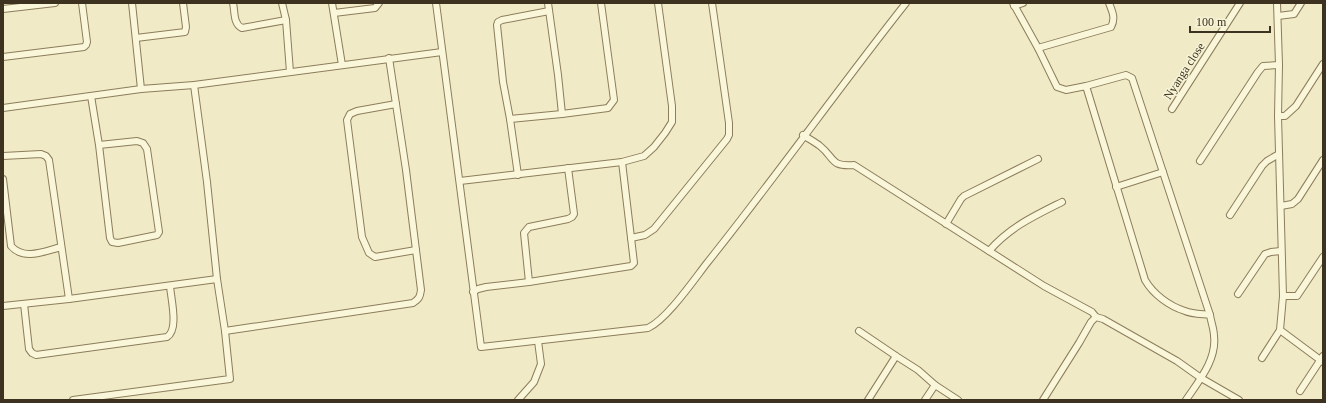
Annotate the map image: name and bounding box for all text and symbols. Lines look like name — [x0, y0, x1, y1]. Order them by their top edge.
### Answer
scale bar — [1190, 8, 1270, 34]
text: 100 m — [1196, 15, 1227, 29]
street label: Nyanga close — [1160, 40, 1208, 102]

